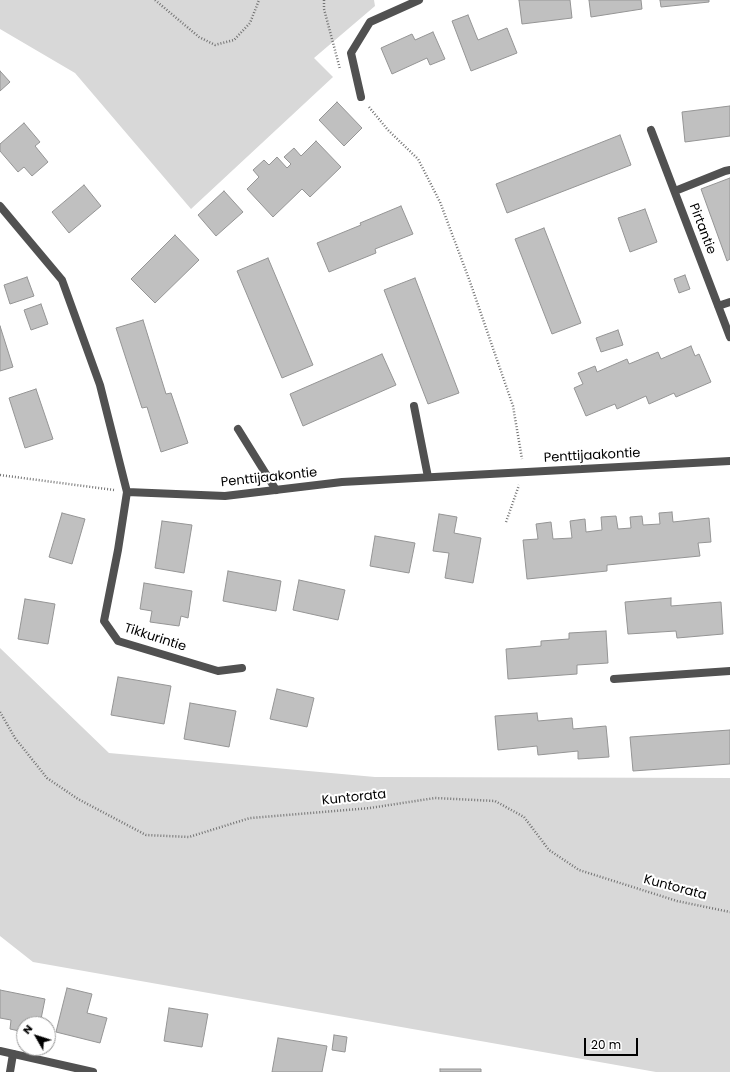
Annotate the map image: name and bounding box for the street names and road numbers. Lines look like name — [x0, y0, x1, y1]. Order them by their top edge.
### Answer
street label: Pirtantie — [685, 201, 719, 257]
street label: Penttijaakontie — [543, 446, 641, 466]
street label: Penttijaakontie — [220, 465, 318, 491]
street label: Tikkurintie — [122, 621, 188, 655]
street label: Kuntorata — [321, 787, 387, 809]
street label: Kuntorata — [642, 872, 708, 904]

